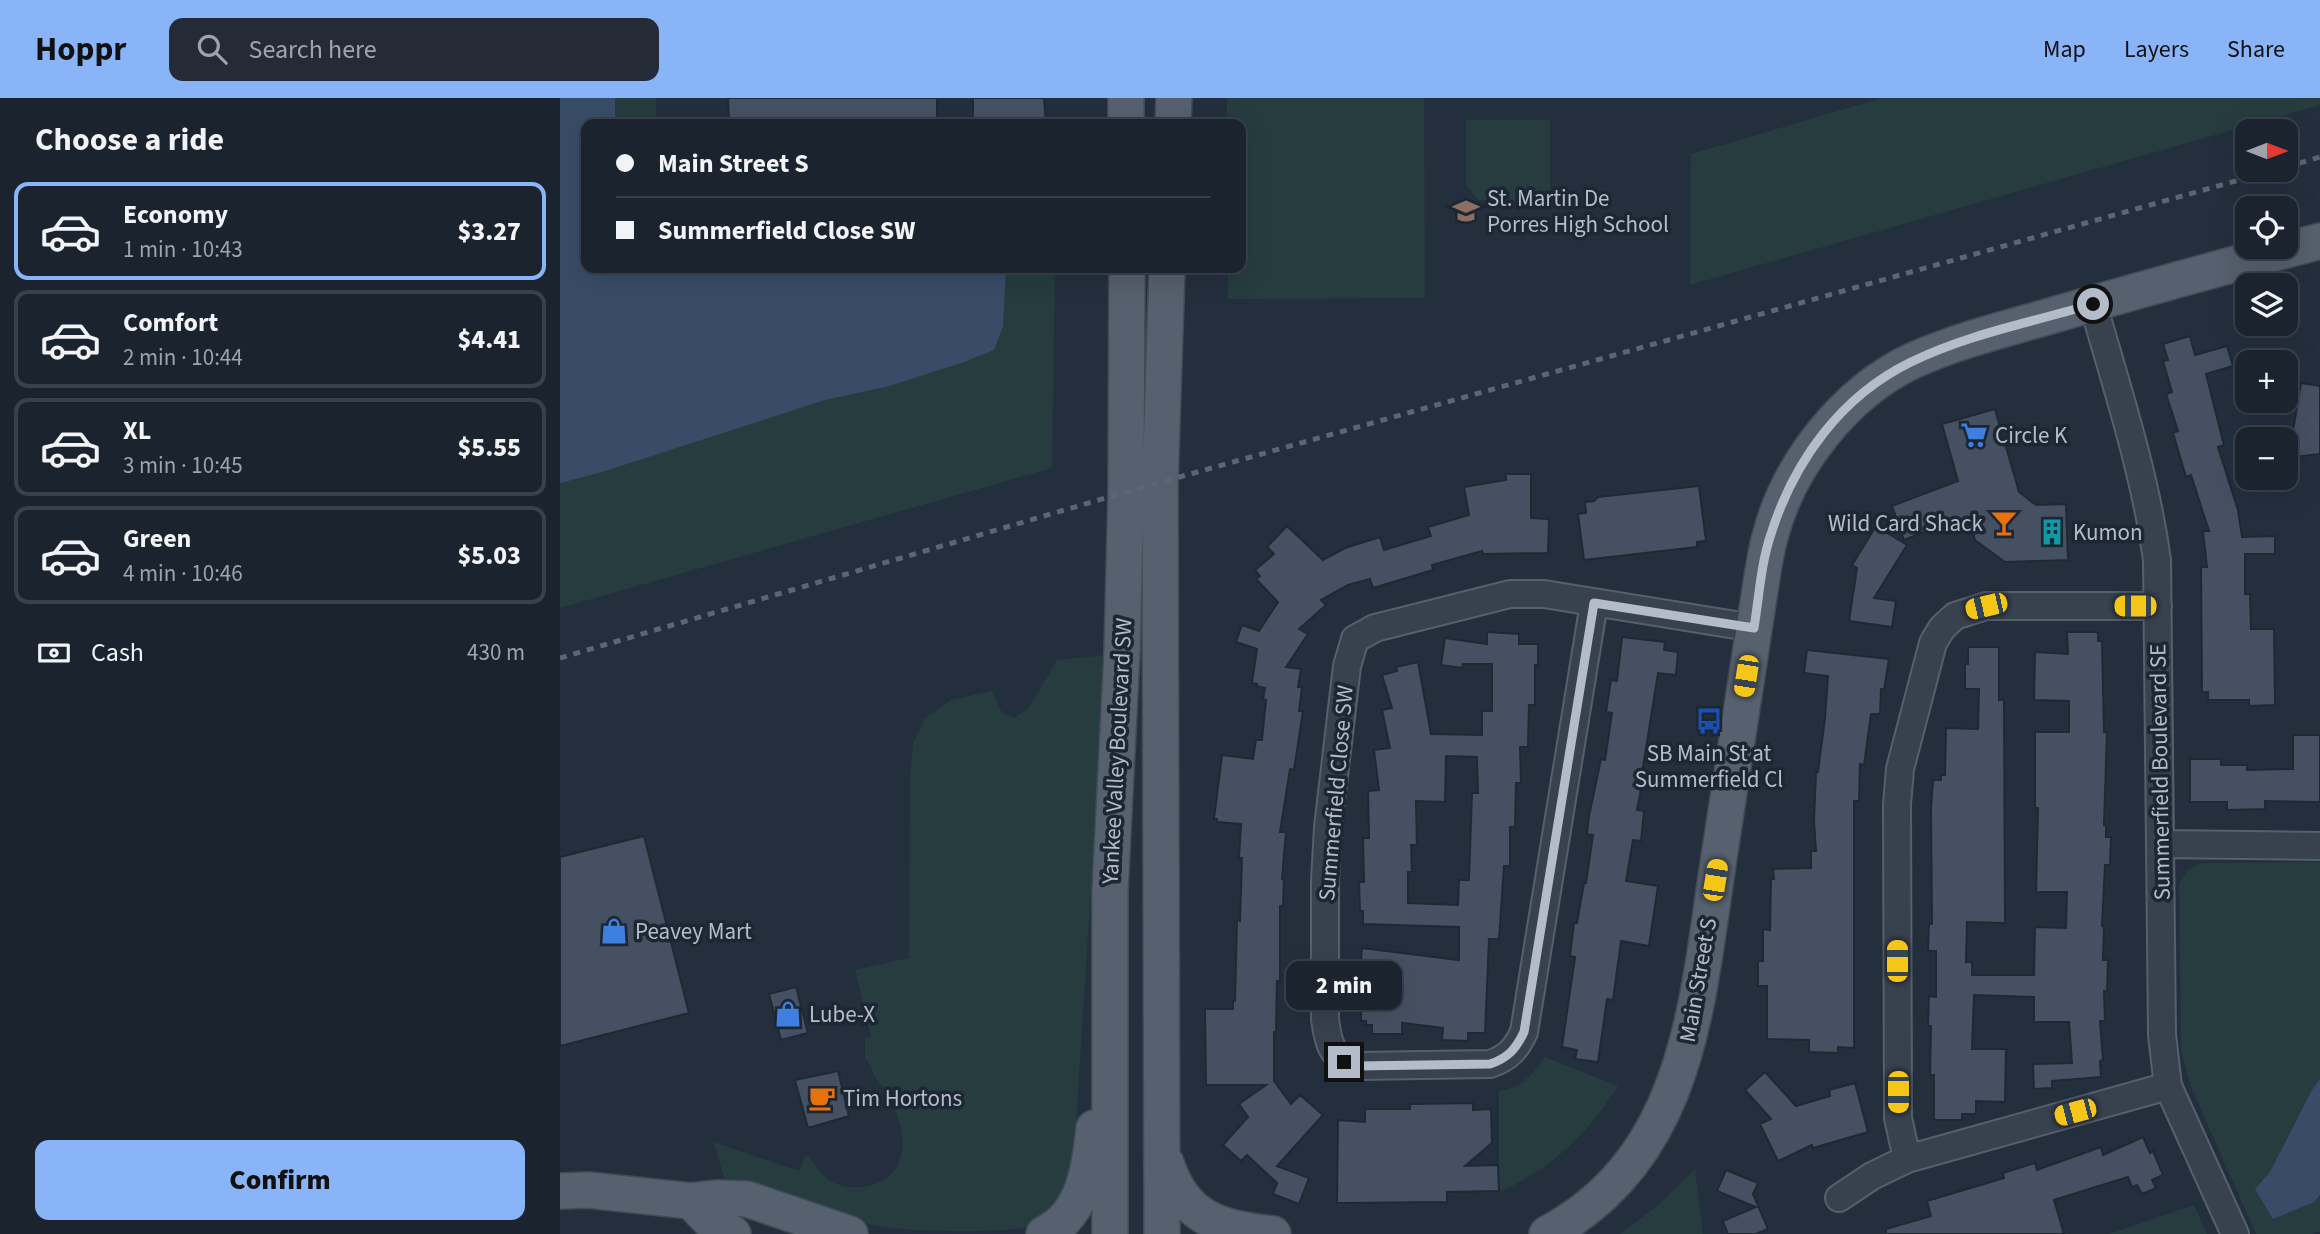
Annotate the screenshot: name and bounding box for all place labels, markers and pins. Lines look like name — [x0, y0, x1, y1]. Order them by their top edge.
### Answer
place label: St. Martin De Porres High School — [1487, 182, 1669, 241]
school or university icon: St. Martin De Porres High School — [1451, 196, 1481, 226]
place label: Circle K — [1995, 419, 2068, 452]
supermarket icon: Circle K — [1959, 420, 1989, 450]
place label: Wild Card Shack — [1828, 507, 1984, 540]
bar icon: Wild Card Shack — [1989, 508, 2019, 538]
place label: Kumon — [2073, 516, 2143, 549]
building icon: Kumon — [2037, 517, 2067, 547]
bus stop icon: SB Main St at Summerfield Cl — [1694, 706, 1724, 736]
place label: SB Main St at Summerfield Cl — [1635, 737, 1783, 796]
place label: Peavey Mart — [635, 915, 752, 948]
shop icon: Peavey Mart — [599, 916, 629, 946]
place label: Lube-X — [809, 998, 875, 1031]
shop icon: Lube-X — [773, 999, 803, 1029]
place label: Tim Hortons — [843, 1082, 962, 1115]
cafe icon: Tim Hortons — [807, 1083, 837, 1113]

